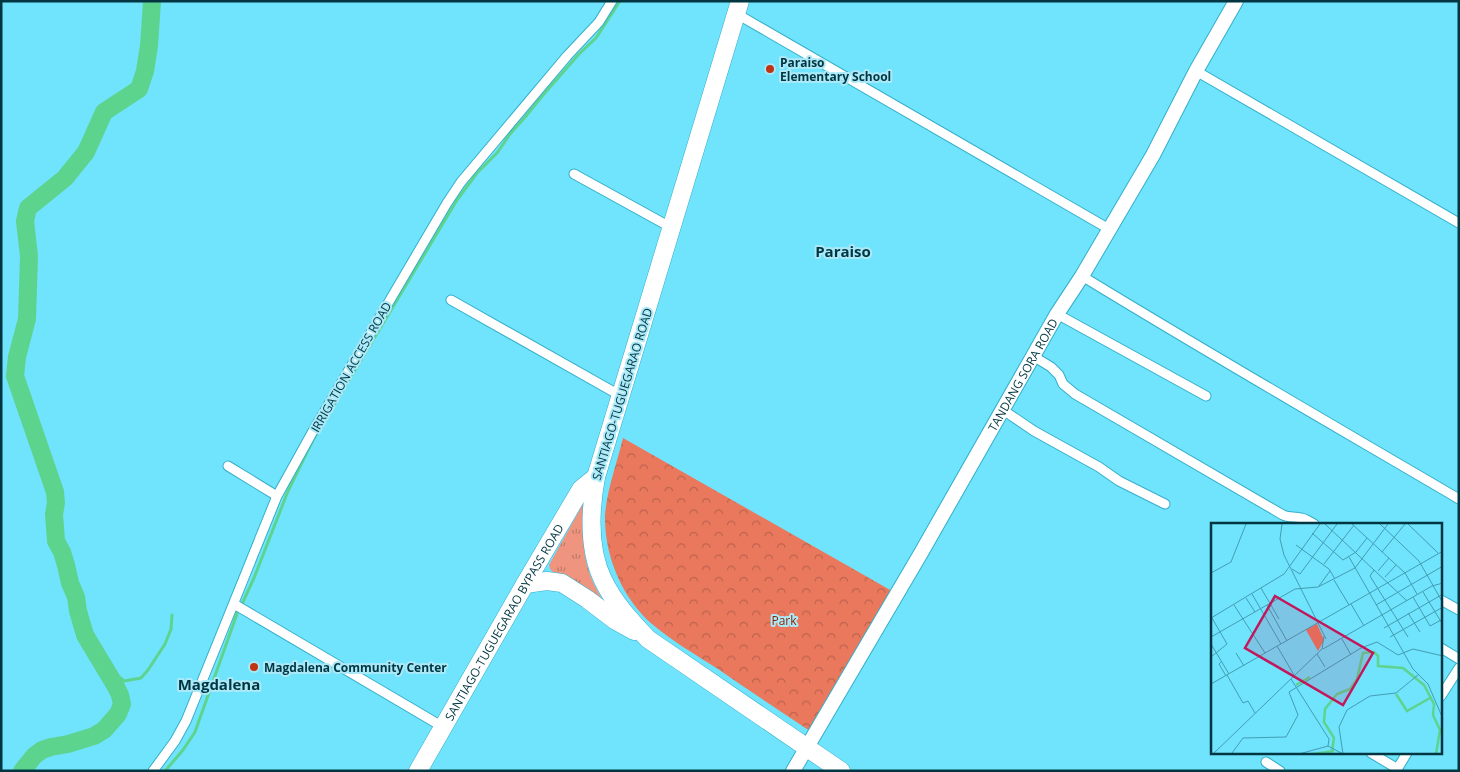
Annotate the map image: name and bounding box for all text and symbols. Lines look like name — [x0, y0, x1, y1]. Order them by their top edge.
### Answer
place label: Paraiso Elementary School — [780, 54, 891, 85]
marker: Paraiso Elementary School — [764, 63, 776, 75]
district label: Paraiso — [815, 241, 871, 261]
street label: IRRIGATION ACCESS ROAD — [307, 299, 395, 435]
street label: SANTIAGO-TUGUEGARAO ROAD — [588, 306, 656, 482]
street label: TANDANG SORA ROAD — [984, 315, 1061, 434]
street label: SANTIAGO-TUGUEGARAO BYPASS ROAD — [440, 520, 567, 723]
inset map — [1211, 523, 1442, 754]
park label: Park — [771, 612, 797, 629]
place label: Magdalena Community Center — [264, 659, 447, 676]
marker: Magdalena Community Center — [248, 661, 260, 673]
district label: Magdalena — [178, 674, 260, 694]

